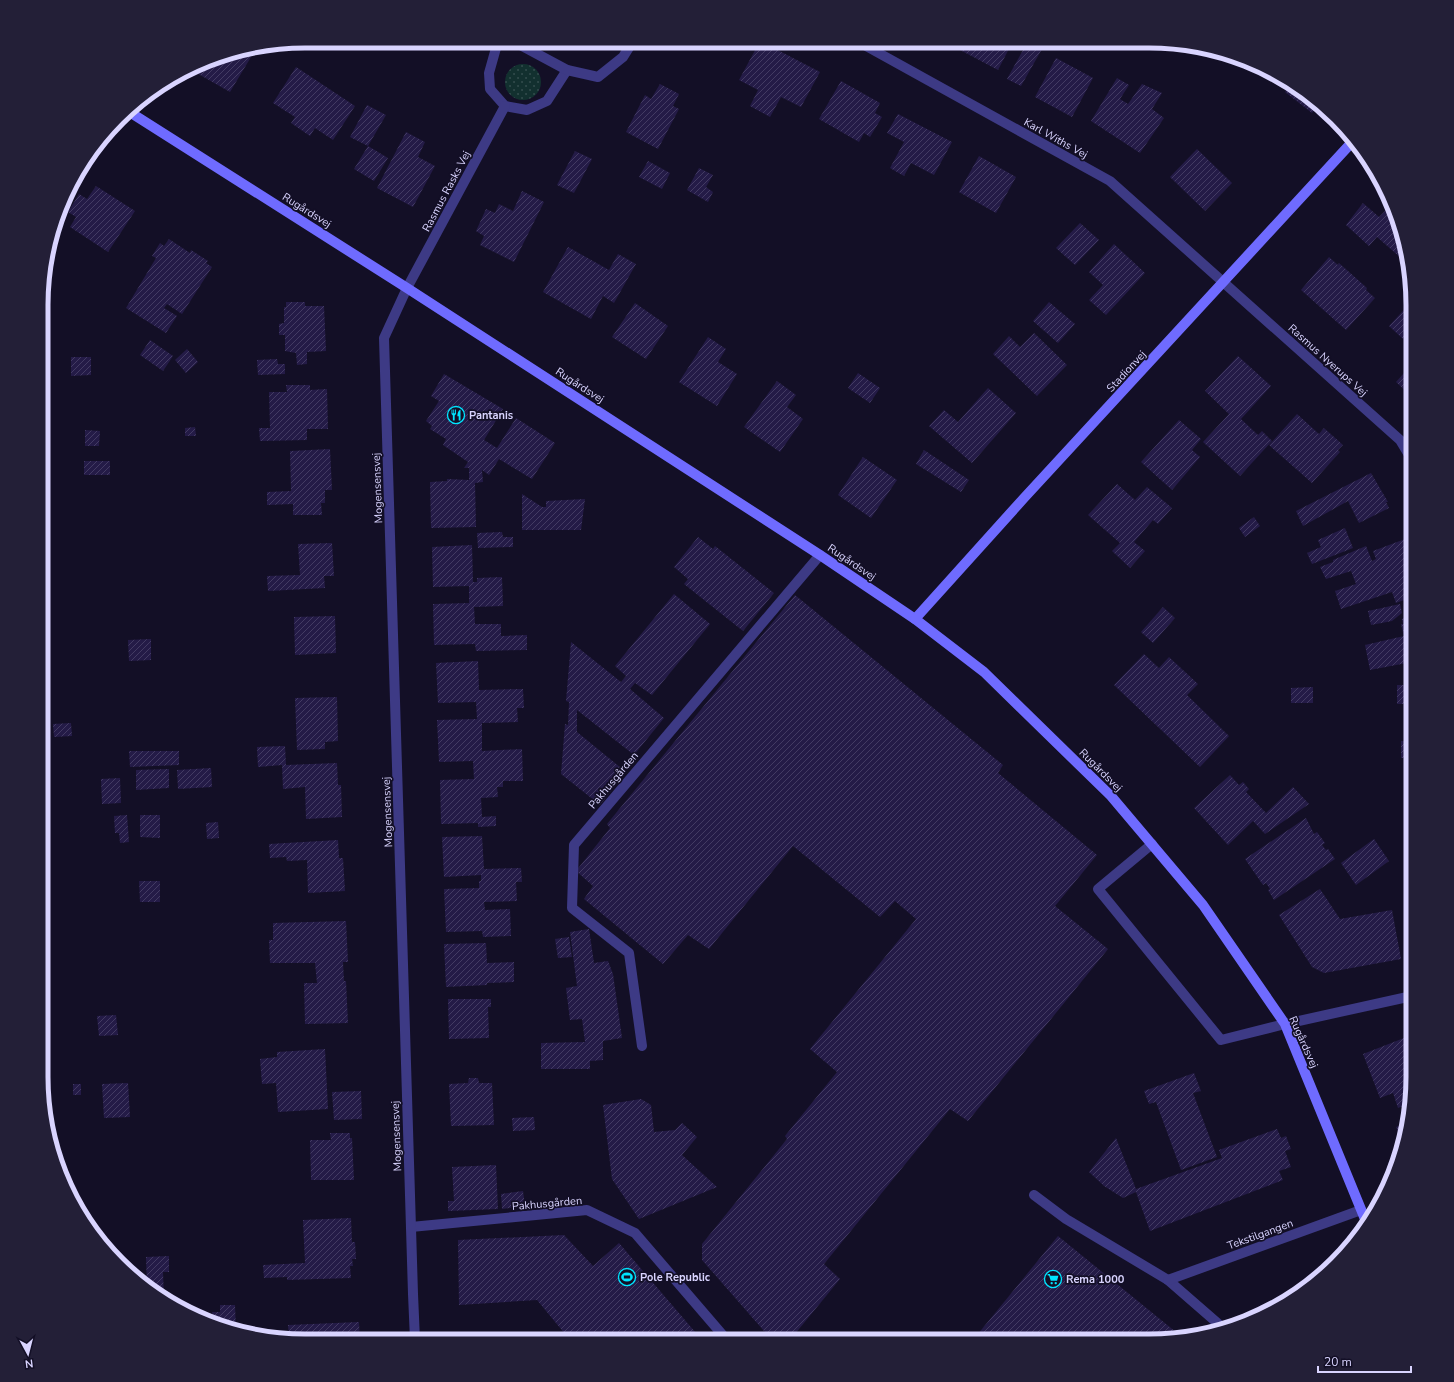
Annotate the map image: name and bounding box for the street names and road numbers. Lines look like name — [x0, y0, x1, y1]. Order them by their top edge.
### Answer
street label: Karl Withs Vej — [1021, 115, 1090, 162]
street label: Rasmus Rasks Vej — [419, 148, 474, 234]
street label: Rugårdsvej — [279, 189, 334, 231]
street label: Rasmus Nyerups Vej — [1285, 321, 1370, 400]
street label: Stadionvej — [1103, 347, 1149, 395]
street label: Rugårdsvej — [552, 364, 607, 407]
street label: Mogensensvej — [369, 452, 386, 524]
street label: Rugårdsvej — [825, 541, 879, 584]
street label: Rugårdsvej — [1076, 745, 1126, 795]
street label: Pakhusgården — [585, 749, 642, 812]
street label: Mogensensvej — [379, 776, 396, 848]
street label: Rugårdsvej — [1285, 1014, 1322, 1071]
street label: Mogensensvej — [388, 1100, 405, 1172]
street label: Pakhusgården — [511, 1193, 583, 1214]
street label: Tekstilgangen — [1225, 1216, 1295, 1253]

